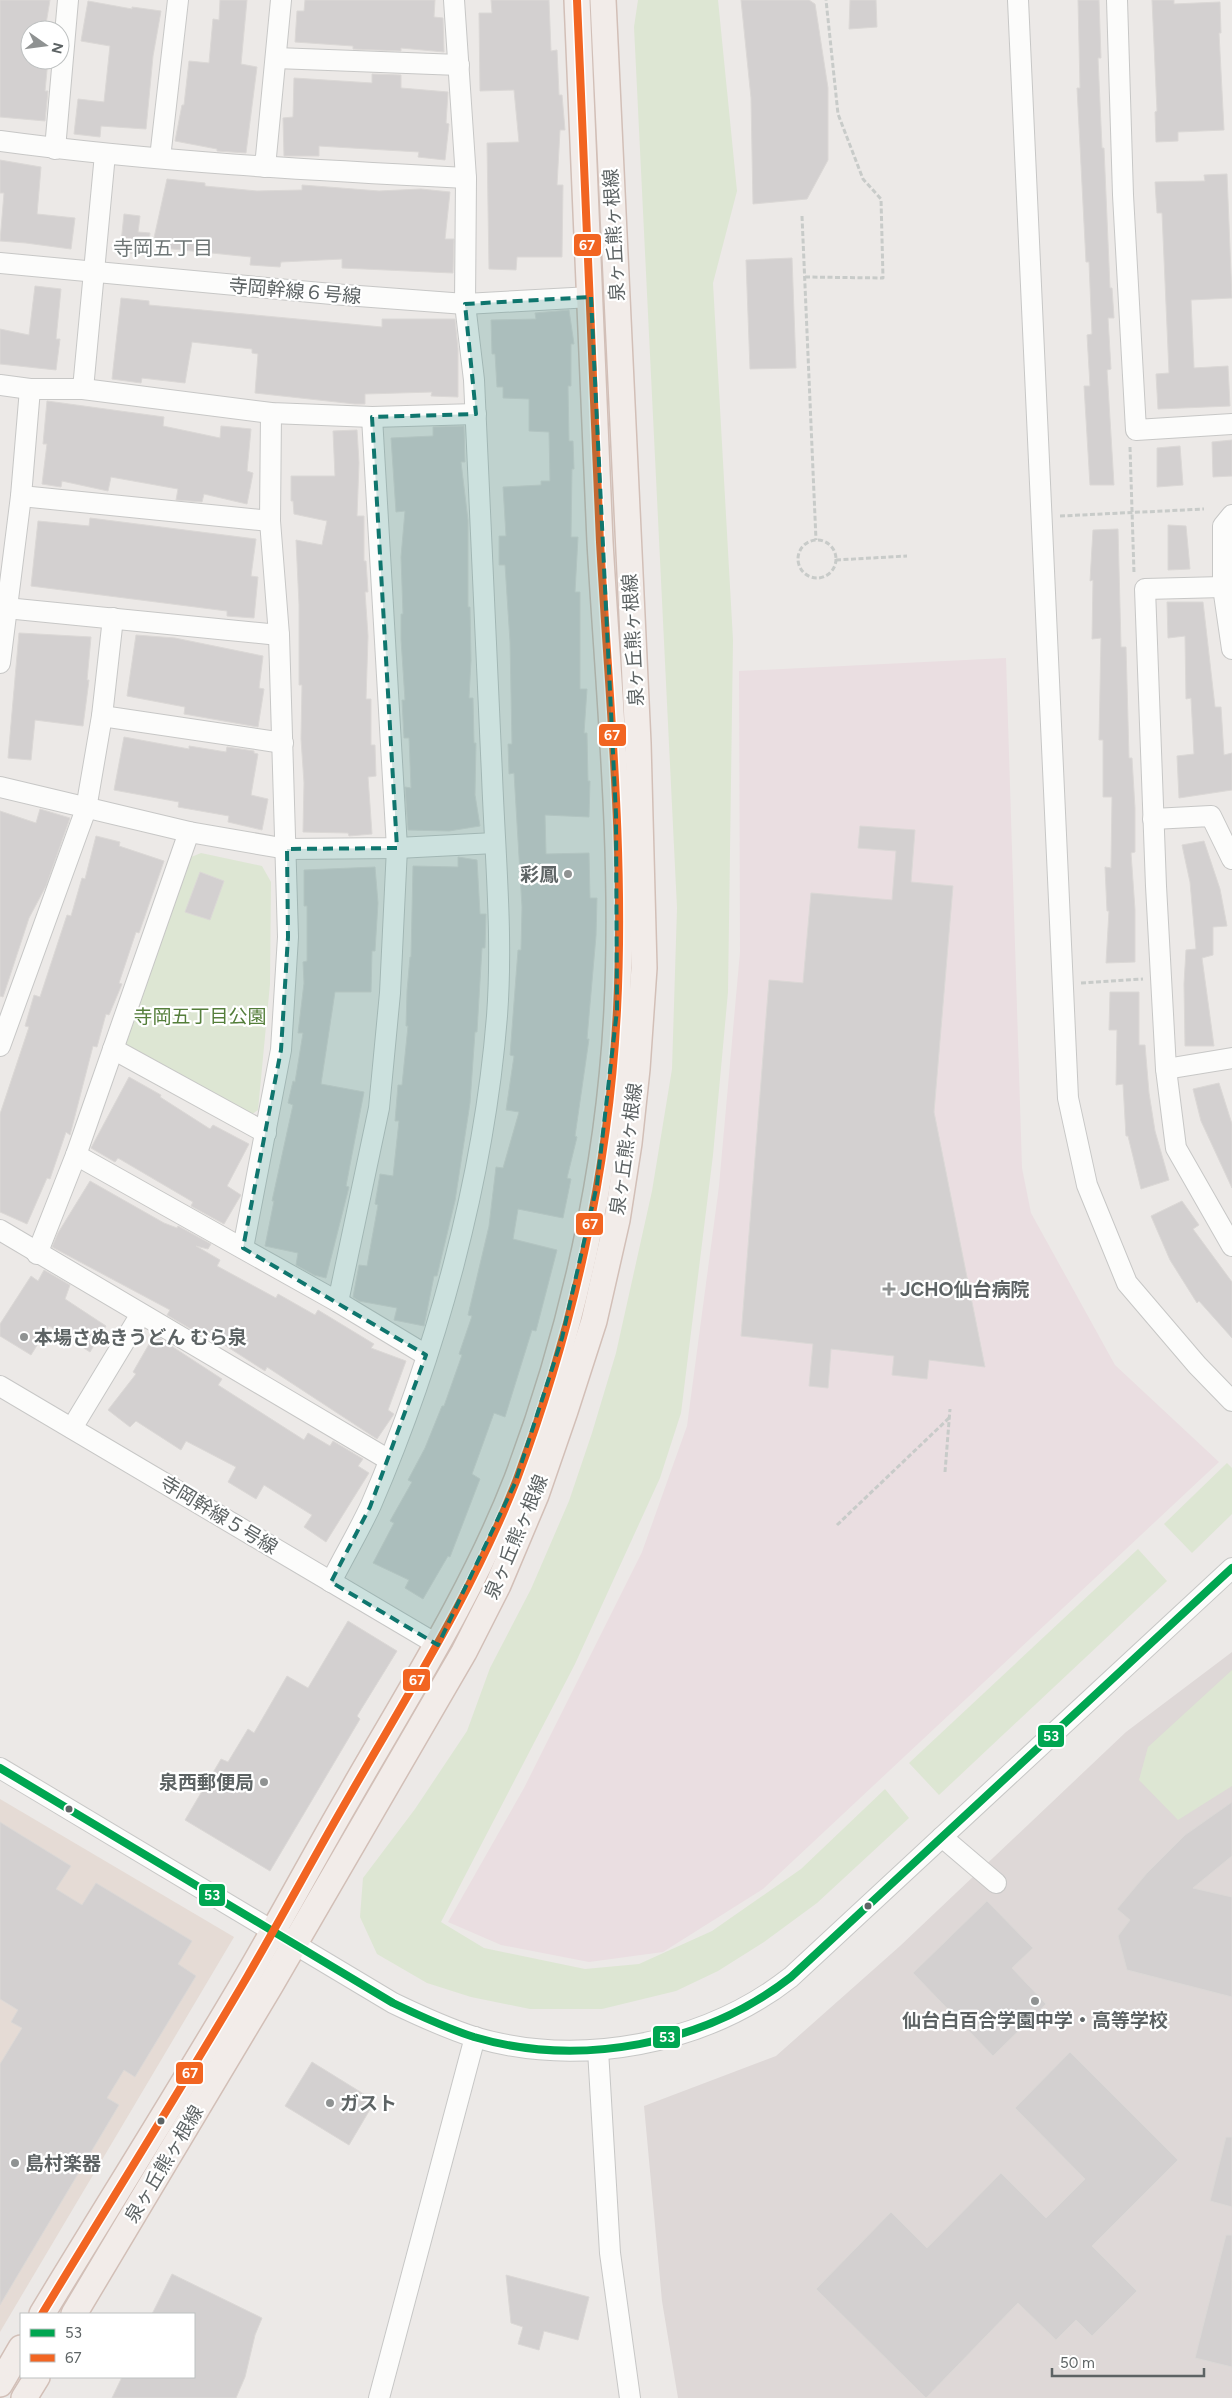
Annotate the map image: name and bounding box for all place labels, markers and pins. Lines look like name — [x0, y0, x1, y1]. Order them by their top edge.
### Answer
place label: 彩鳳 — [520, 863, 559, 886]
marker: 彩鳳 — [562, 868, 574, 880]
place label: JCHO仙台病院 — [900, 1278, 1029, 1301]
marker: JCHO仙台病院 — [882, 1282, 896, 1296]
place label: 本場さぬきうどん むら泉 — [34, 1326, 247, 1349]
marker: 本場さぬきうどん むら泉 — [18, 1331, 30, 1343]
place label: 泉西郵便局 — [159, 1771, 254, 1794]
marker: 泉西郵便局 — [258, 1776, 270, 1788]
unlabelled marker — [64, 1804, 74, 1814]
unlabelled marker — [863, 1901, 873, 1911]
marker: 仙台白百合学園中学・高等学校 — [1029, 1995, 1041, 2007]
place label: 仙台白百合学園中学・高等学校 — [902, 2009, 1168, 2032]
place label: ガスト — [340, 2092, 397, 2115]
marker: ガスト — [324, 2097, 336, 2109]
unlabelled marker — [156, 2116, 166, 2126]
place label: 島村楽器 — [25, 2152, 101, 2175]
marker: 島村楽器 — [9, 2157, 21, 2169]

